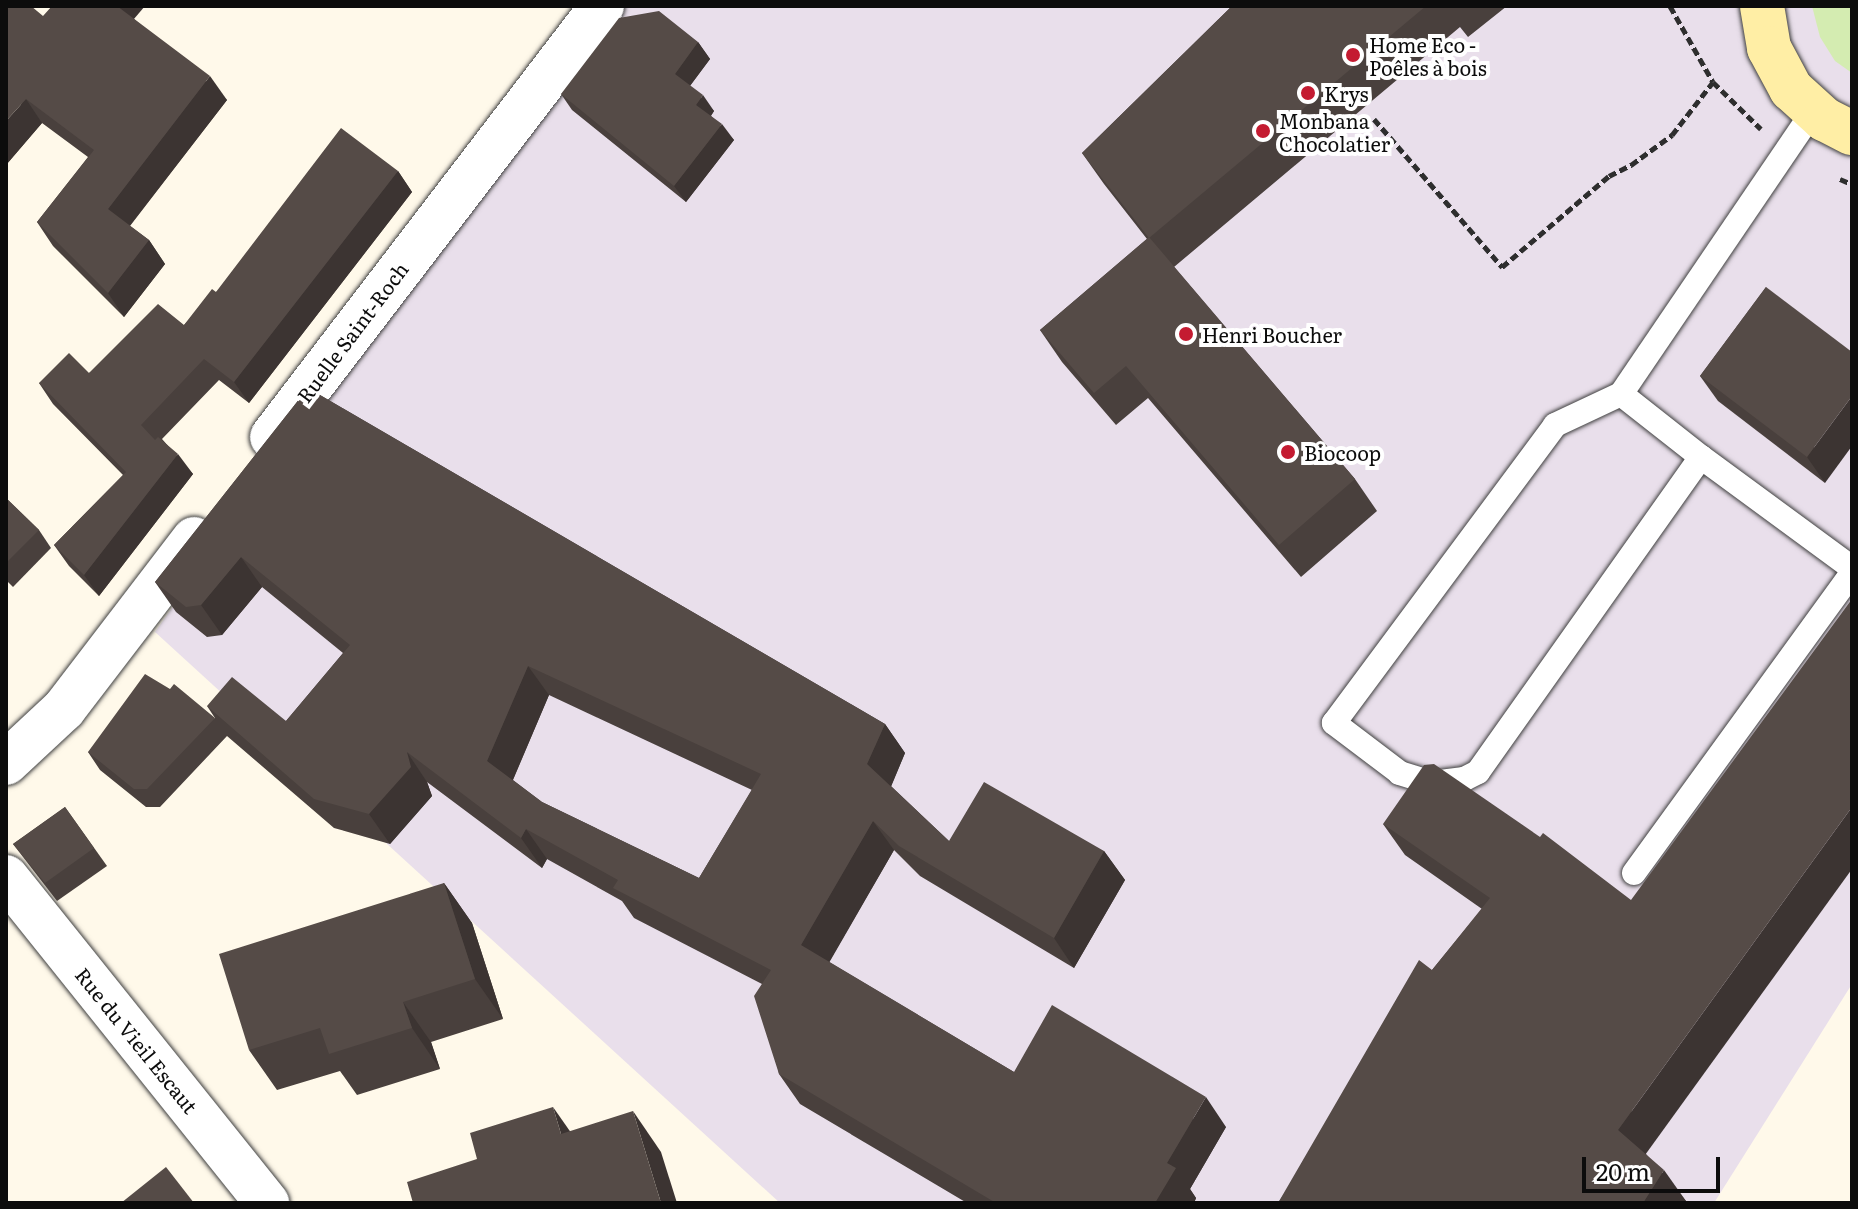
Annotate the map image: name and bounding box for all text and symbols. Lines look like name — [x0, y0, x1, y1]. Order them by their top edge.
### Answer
place label: Home Eco - Poêles à bois — [1369, 32, 1487, 79]
marker: Home Eco - Poêles à bois — [1344, 46, 1362, 64]
place label: Krys — [1324, 81, 1369, 105]
marker: Krys — [1299, 84, 1317, 102]
place label: Monbana Chocolatier — [1279, 108, 1390, 155]
marker: Monbana Chocolatier — [1254, 122, 1272, 140]
street label: Ruelle Saint-Roch — [291, 257, 413, 407]
place label: Henri Boucher — [1202, 322, 1342, 346]
marker: Henri Boucher — [1177, 325, 1195, 343]
place label: Biocoop — [1304, 440, 1381, 464]
marker: Biocoop — [1279, 443, 1297, 461]
street label: Rue du Vieil Escaut — [71, 962, 203, 1118]
scale bar — [1586, 1141, 1724, 1191]
text: 20 m — [1596, 1153, 1650, 1188]

